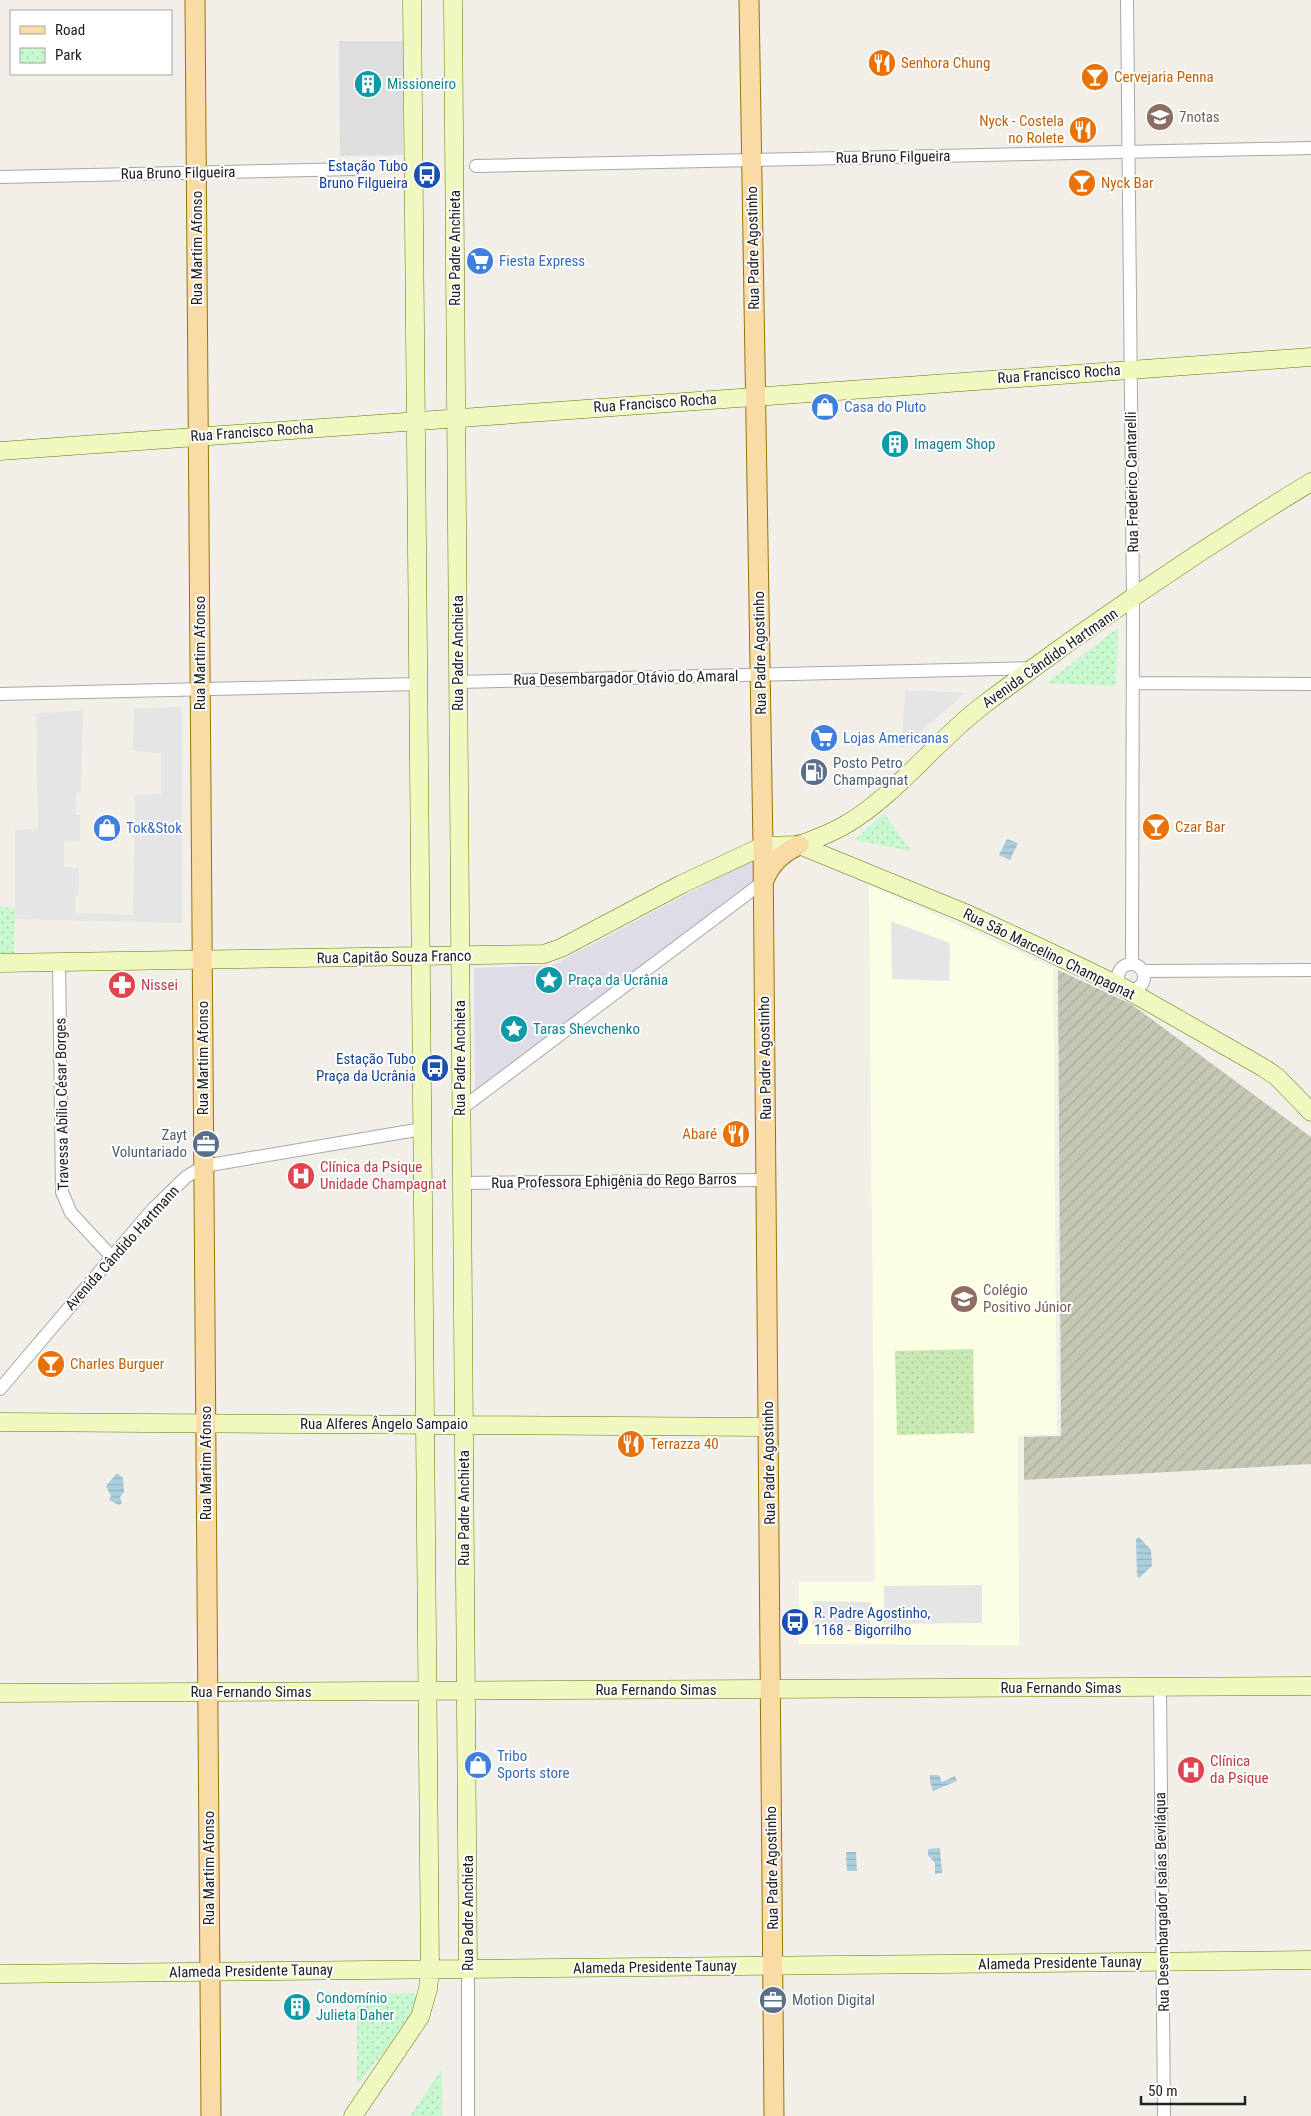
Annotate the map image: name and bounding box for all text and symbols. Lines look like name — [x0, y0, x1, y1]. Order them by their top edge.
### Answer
legend — [10, 10, 172, 75]
text: Road — [55, 21, 85, 39]
text: Park — [55, 46, 82, 64]
restaurant icon: Senhora Chung — [867, 48, 897, 78]
place label: Senhora Chung — [901, 54, 990, 72]
bar icon: Cervejaria Penna — [1080, 62, 1110, 92]
place label: Cervejaria Penna — [1114, 68, 1214, 86]
building icon: Missioneiro — [353, 69, 383, 99]
place label: Missioneiro — [387, 75, 456, 93]
school or university icon: 7notas — [1145, 102, 1175, 132]
place label: 7notas — [1179, 108, 1220, 126]
place label: Nyck - Costela no Rolete — [979, 112, 1064, 147]
restaurant icon: Nyck - Costela no Rolete — [1068, 115, 1098, 145]
street label: Rua Bruno Filgueira — [835, 147, 951, 167]
place label: Estação Tubo Bruno Filgueira — [319, 157, 408, 192]
bus stop icon: Estação Tubo Bruno Filgueira — [412, 160, 442, 190]
street label: Rua Bruno Filgueira — [120, 163, 236, 183]
bar icon: Nyck Bar — [1067, 168, 1097, 198]
place label: Nyck Bar — [1101, 174, 1154, 192]
street label: Rua Padre Agostinho — [743, 186, 763, 310]
street label: Rua Padre Anchieta — [446, 190, 464, 306]
street label: Rua Martim Afonso — [188, 191, 206, 305]
supermarket icon: Fiesta Express — [465, 246, 495, 276]
place label: Fiesta Express — [499, 252, 585, 270]
street label: Rua Francisco Rocha — [997, 361, 1121, 387]
street label: Rua Francisco Rocha — [593, 390, 717, 416]
shop icon: Casa do Pluto — [810, 392, 840, 422]
place label: Casa do Pluto — [844, 398, 926, 416]
street label: Rua Frederico Cantarelli — [1122, 411, 1142, 553]
street label: Rua Francisco Rocha — [190, 419, 314, 445]
building icon: Imagem Shop — [880, 429, 910, 459]
place label: Imagem Shop — [914, 435, 995, 453]
street label: Rua Padre Agostinho — [750, 591, 770, 715]
street label: Rua Padre Anchieta — [449, 595, 467, 711]
street label: Rua Martim Afonso — [191, 596, 209, 710]
street label: Avenida Cândido Hartmann — [979, 604, 1121, 712]
street label: Rua Desembargador Otávio do Amaral — [513, 667, 739, 689]
supermarket icon: Lojas Americanas — [809, 723, 839, 753]
place label: Lojas Americanas — [843, 729, 949, 747]
place label: Posto Petro Champagnat — [833, 754, 908, 789]
fuel station icon: Posto Petro Champagnat — [799, 757, 829, 787]
bar icon: Czar Bar — [1141, 812, 1171, 842]
shop icon: Tok&Stok — [92, 813, 122, 843]
place label: Czar Bar — [1175, 818, 1226, 836]
place label: Tok&Stok — [126, 819, 182, 837]
street label: Rua São Marcelino Champagnat — [960, 905, 1138, 1003]
street label: Rua Capitão Souza Franco — [316, 947, 472, 967]
place icon: Praça da Ucrânia — [534, 965, 564, 995]
pharmacy icon: Nissei — [107, 970, 137, 1000]
place label: Praça da Ucrânia — [568, 971, 668, 989]
place label: Nissei — [141, 976, 178, 994]
street label: Rua Padre Agostinho — [755, 996, 775, 1120]
street label: Rua Padre Anchieta — [451, 1000, 469, 1116]
street label: Rua Martim Afonso — [194, 1001, 212, 1115]
place icon: Taras Shevchenko — [499, 1014, 529, 1044]
street label: Travessa Abílio César Borges — [51, 1017, 73, 1190]
place label: Taras Shevchenko — [533, 1020, 640, 1038]
place label: Estação Tubo Praça da Ucrânia — [316, 1050, 416, 1085]
bus stop icon: Estação Tubo Praça da Ucrânia — [420, 1053, 450, 1083]
restaurant icon: Abaré — [721, 1119, 751, 1149]
place label: Abaré — [682, 1125, 717, 1143]
place label: Zayt Voluntariado — [112, 1126, 187, 1161]
office icon: Zayt Voluntariado — [191, 1129, 221, 1159]
place label: Clínica da Psique Unidade Champagnat — [320, 1158, 447, 1193]
hospital icon: Clínica da Psique Unidade Champagnat — [286, 1161, 316, 1191]
street label: Rua Professora Ephigênia do Rego Barros — [491, 1170, 737, 1192]
street label: Avenida Cândido Hartmann — [61, 1182, 183, 1314]
place label: Colégio Positivo Júnior — [983, 1281, 1072, 1316]
school or university icon: Colégio Positivo Júnior — [949, 1284, 979, 1314]
bar icon: Charles Burguer — [36, 1349, 66, 1379]
place label: Charles Burguer — [70, 1355, 165, 1373]
street label: Rua Padre Agostinho — [759, 1401, 779, 1525]
street label: Rua Martim Afonso — [197, 1406, 215, 1520]
street label: Rua Alferes Ângelo Sampaio — [300, 1415, 468, 1433]
restaurant icon: Terrazza 40 — [616, 1429, 646, 1459]
place label: Terrazza 40 — [650, 1435, 719, 1453]
street label: Rua Padre Anchieta — [455, 1450, 473, 1566]
place label: R. Padre Agostinho, 1168 - Bigorrilho — [814, 1604, 930, 1639]
bus stop icon: R. Padre Agostinho, 1168 - Bigorrilho — [780, 1607, 810, 1637]
street label: Rua Fernando Simas — [1000, 1679, 1122, 1697]
street label: Rua Fernando Simas — [595, 1681, 717, 1699]
street label: Rua Fernando Simas — [190, 1683, 312, 1701]
place label: Tribo Sports store — [497, 1747, 570, 1782]
shop icon: Tribo Sports store — [463, 1750, 493, 1780]
place label: Clínica da Psique — [1210, 1752, 1268, 1787]
hospital icon: Clínica da Psique — [1176, 1755, 1206, 1785]
street label: Rua Desembargador Isaías Beviláqua — [1151, 1792, 1173, 2012]
street label: Rua Padre Agostinho — [762, 1806, 782, 1930]
street label: Rua Martim Afonso — [200, 1811, 218, 1925]
street label: Rua Padre Anchieta — [459, 1855, 477, 1971]
street label: Alameda Presidente Taunay — [978, 1953, 1142, 1973]
street label: Alameda Presidente Taunay — [573, 1957, 737, 1977]
street label: Alameda Presidente Taunay — [169, 1961, 333, 1981]
office icon: Motion Digital — [758, 1985, 788, 2015]
place label: Condomínio Julieta Daher — [316, 1989, 395, 2024]
place label: Motion Digital — [792, 1991, 875, 2009]
building icon: Condomínio Julieta Daher — [282, 1992, 312, 2022]
scale bar — [1141, 2074, 1245, 2106]
text: 50 m — [1148, 2082, 1178, 2100]

